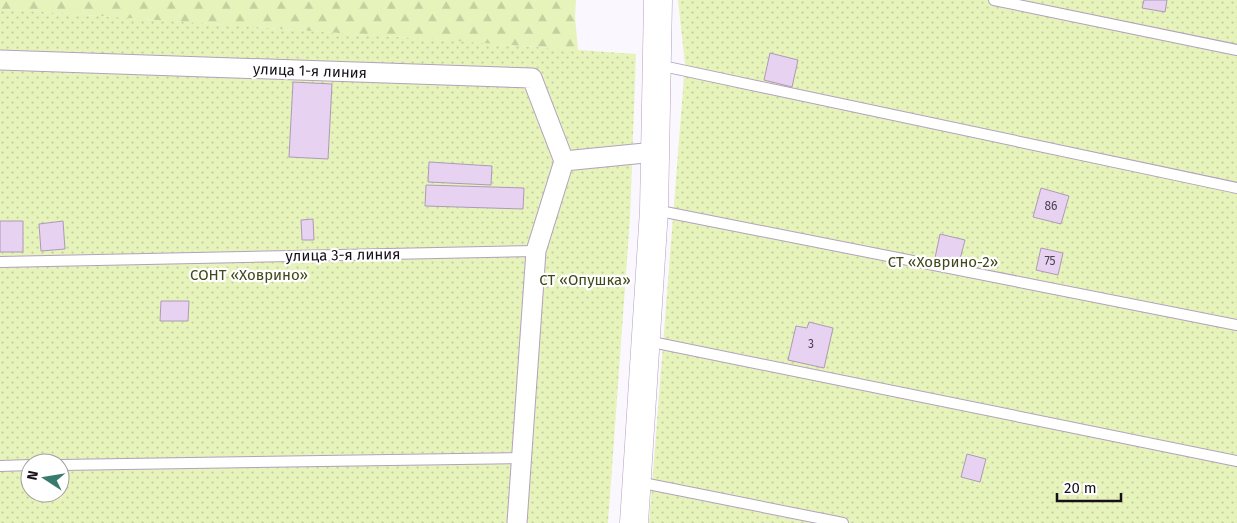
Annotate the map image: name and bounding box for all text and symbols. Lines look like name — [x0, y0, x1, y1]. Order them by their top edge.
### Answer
street label: улица 1-я линия — [253, 60, 367, 82]
house number: 86 — [1044, 199, 1058, 213]
street label: улица 3-я линия — [285, 245, 401, 265]
park label: СТ «Ховрино-2» — [888, 253, 998, 271]
house number: 75 — [1044, 254, 1056, 268]
park label: СОНТ «Ховрино» — [190, 266, 308, 284]
park label: СТ «Опушка» — [539, 271, 631, 289]
house number: 3 — [808, 337, 814, 351]
north arrow — [20, 453, 70, 503]
text: N — [23, 469, 42, 482]
scale bar — [1057, 470, 1121, 502]
text: 20 m — [1064, 479, 1097, 497]

